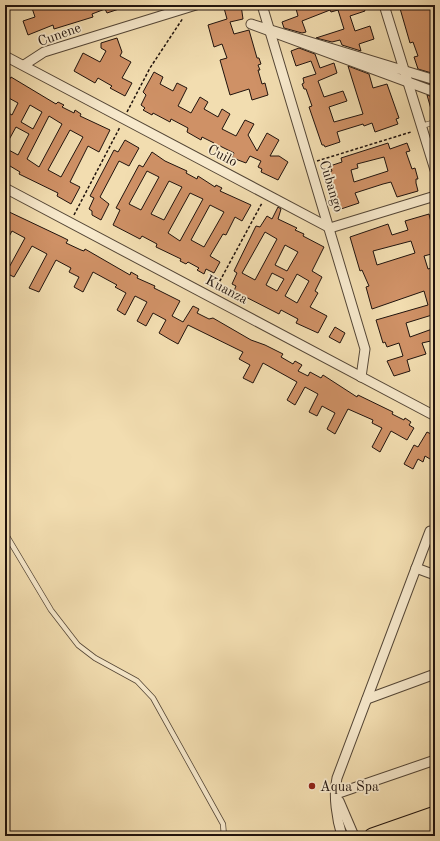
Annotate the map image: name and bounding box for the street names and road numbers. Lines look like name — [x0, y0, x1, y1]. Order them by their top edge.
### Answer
street label: Cunene — [36, 21, 83, 49]
street label: Cuilo — [205, 142, 240, 169]
street label: Cubango — [317, 159, 346, 214]
street label: Kuanza — [203, 273, 250, 307]

